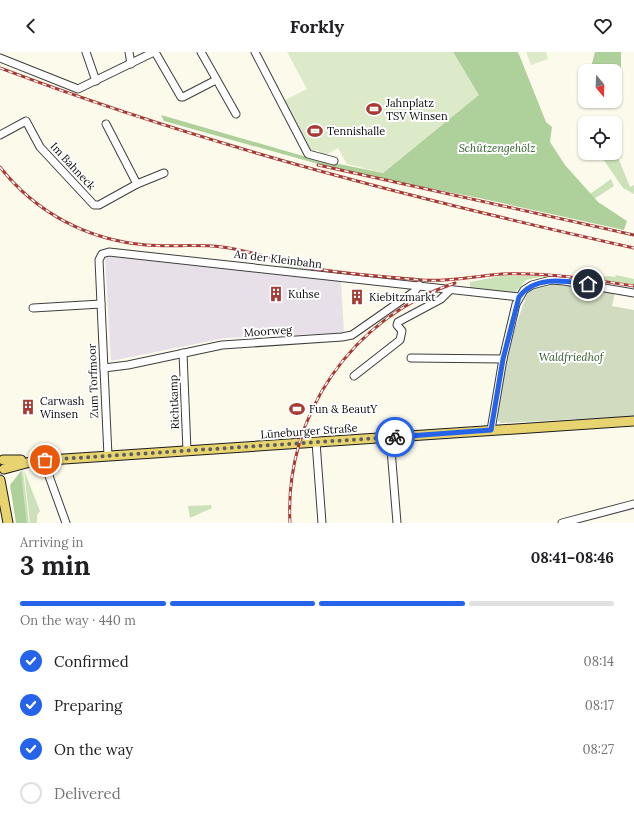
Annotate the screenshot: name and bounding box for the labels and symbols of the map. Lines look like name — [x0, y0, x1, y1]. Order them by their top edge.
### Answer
north arrow — [578, 64, 622, 108]
place label: Jahnplatz TSV Winsen — [385, 96, 448, 123]
sports icon: Jahnplatz TSV Winsen — [365, 100, 383, 118]
sports icon: Tennishalle — [306, 122, 324, 140]
place label: Tennishalle — [327, 124, 385, 138]
street label: Im Bahneck — [47, 139, 99, 193]
park label: Schützengehölz — [459, 141, 535, 155]
street label: An der Kleinbahn — [232, 247, 323, 271]
pin — [571, 267, 605, 301]
building icon: Kuhse — [267, 285, 285, 303]
place label: Kuhse — [288, 287, 320, 301]
building icon: Kiebitzmarkt — [348, 288, 366, 306]
place label: Kiebitzmarkt — [369, 290, 436, 304]
street label: Moorweg — [243, 322, 294, 340]
street label: Zum Torfmoor — [85, 343, 101, 419]
park label: Waldfriedhof — [539, 350, 605, 364]
street label: Richtkamp — [166, 374, 182, 430]
place label: Carwash Winsen — [40, 394, 85, 421]
building icon: Carwash Winsen — [19, 398, 37, 416]
sports icon: Fun & BeautY — [288, 400, 306, 418]
place label: Fun & BeautY — [309, 402, 378, 416]
courier — [375, 417, 415, 457]
street label: Lüneburger Straße — [260, 421, 358, 441]
pin — [28, 443, 62, 477]

